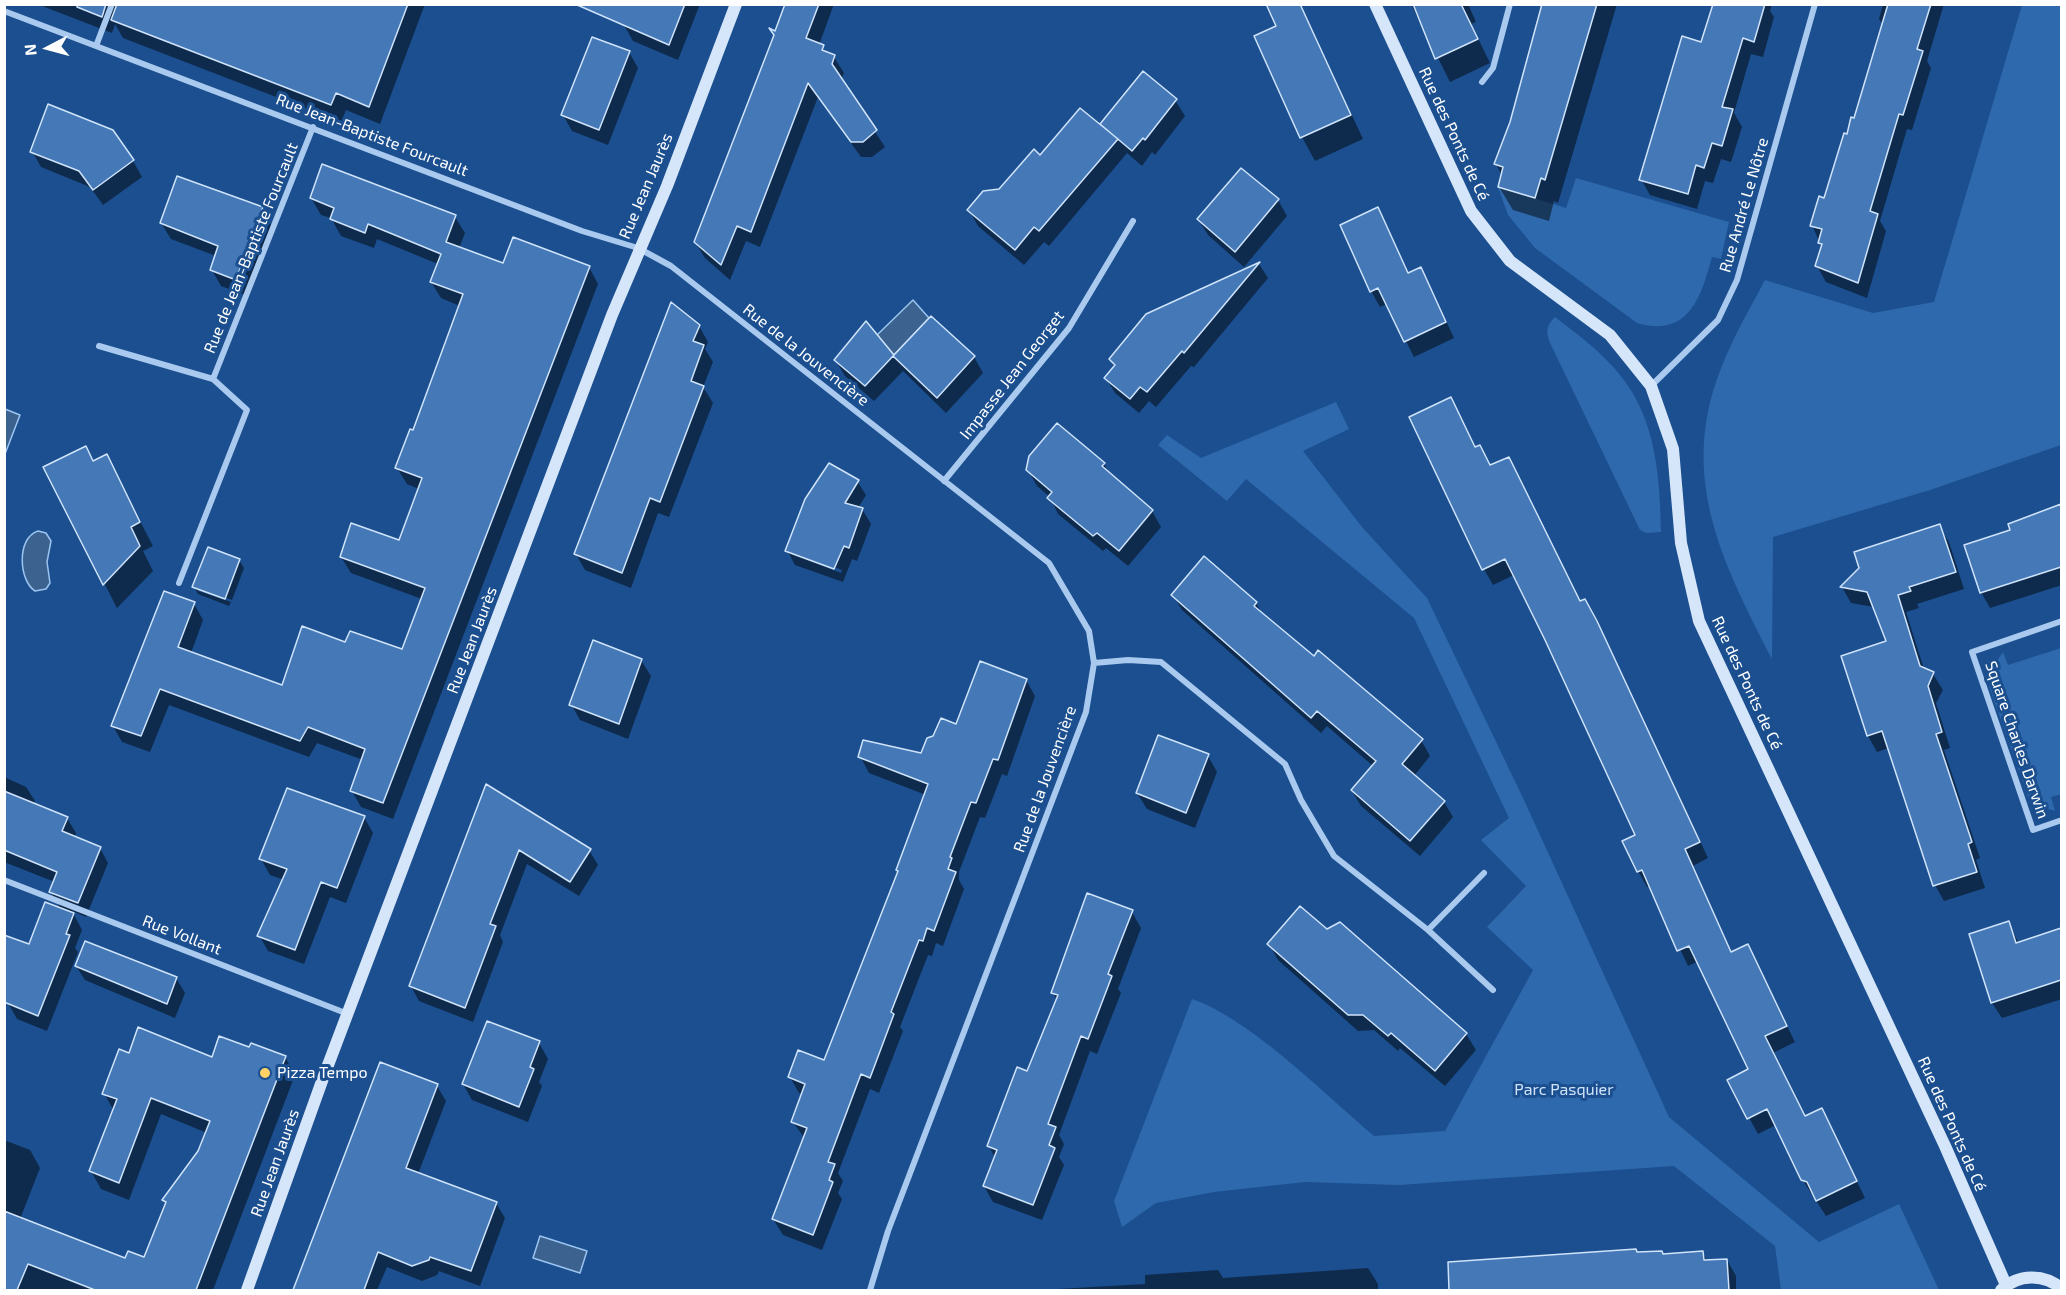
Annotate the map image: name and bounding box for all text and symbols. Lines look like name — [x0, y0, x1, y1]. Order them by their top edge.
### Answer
north arrow — [18, 18, 78, 78]
text: N — [20, 43, 40, 57]
street label: Rue des Ponts de Cé — [1415, 64, 1493, 204]
street label: Rue Jean-Baptiste Fourcault — [273, 89, 471, 181]
street label: Rue Jean Jaurès — [615, 130, 677, 242]
street label: Rue André Le Nôtre — [1716, 135, 1772, 275]
street label: Rue de Jean-Baptiste Fourcault — [200, 140, 302, 356]
street label: Rue de la Jouvencière — [739, 300, 873, 410]
street label: Impasse Jean Georget — [956, 307, 1068, 443]
street label: Rue Jean Jaurès — [443, 584, 501, 696]
street label: Rue des Ponts de Cé — [1708, 613, 1786, 753]
street label: Square Charles Darwin — [1981, 659, 2053, 821]
street label: Rue de la Jouvencière — [1010, 703, 1080, 855]
street label: Rue Vollant — [140, 911, 224, 959]
street label: Rue des Ponts de Cé — [1914, 1054, 1990, 1194]
place label: Pizza Tempo — [277, 1063, 368, 1083]
marker: Pizza Tempo — [258, 1066, 272, 1080]
park label: Parc Pasquier — [1514, 1080, 1614, 1100]
street label: Rue Jean Jaurès — [247, 1107, 303, 1219]

